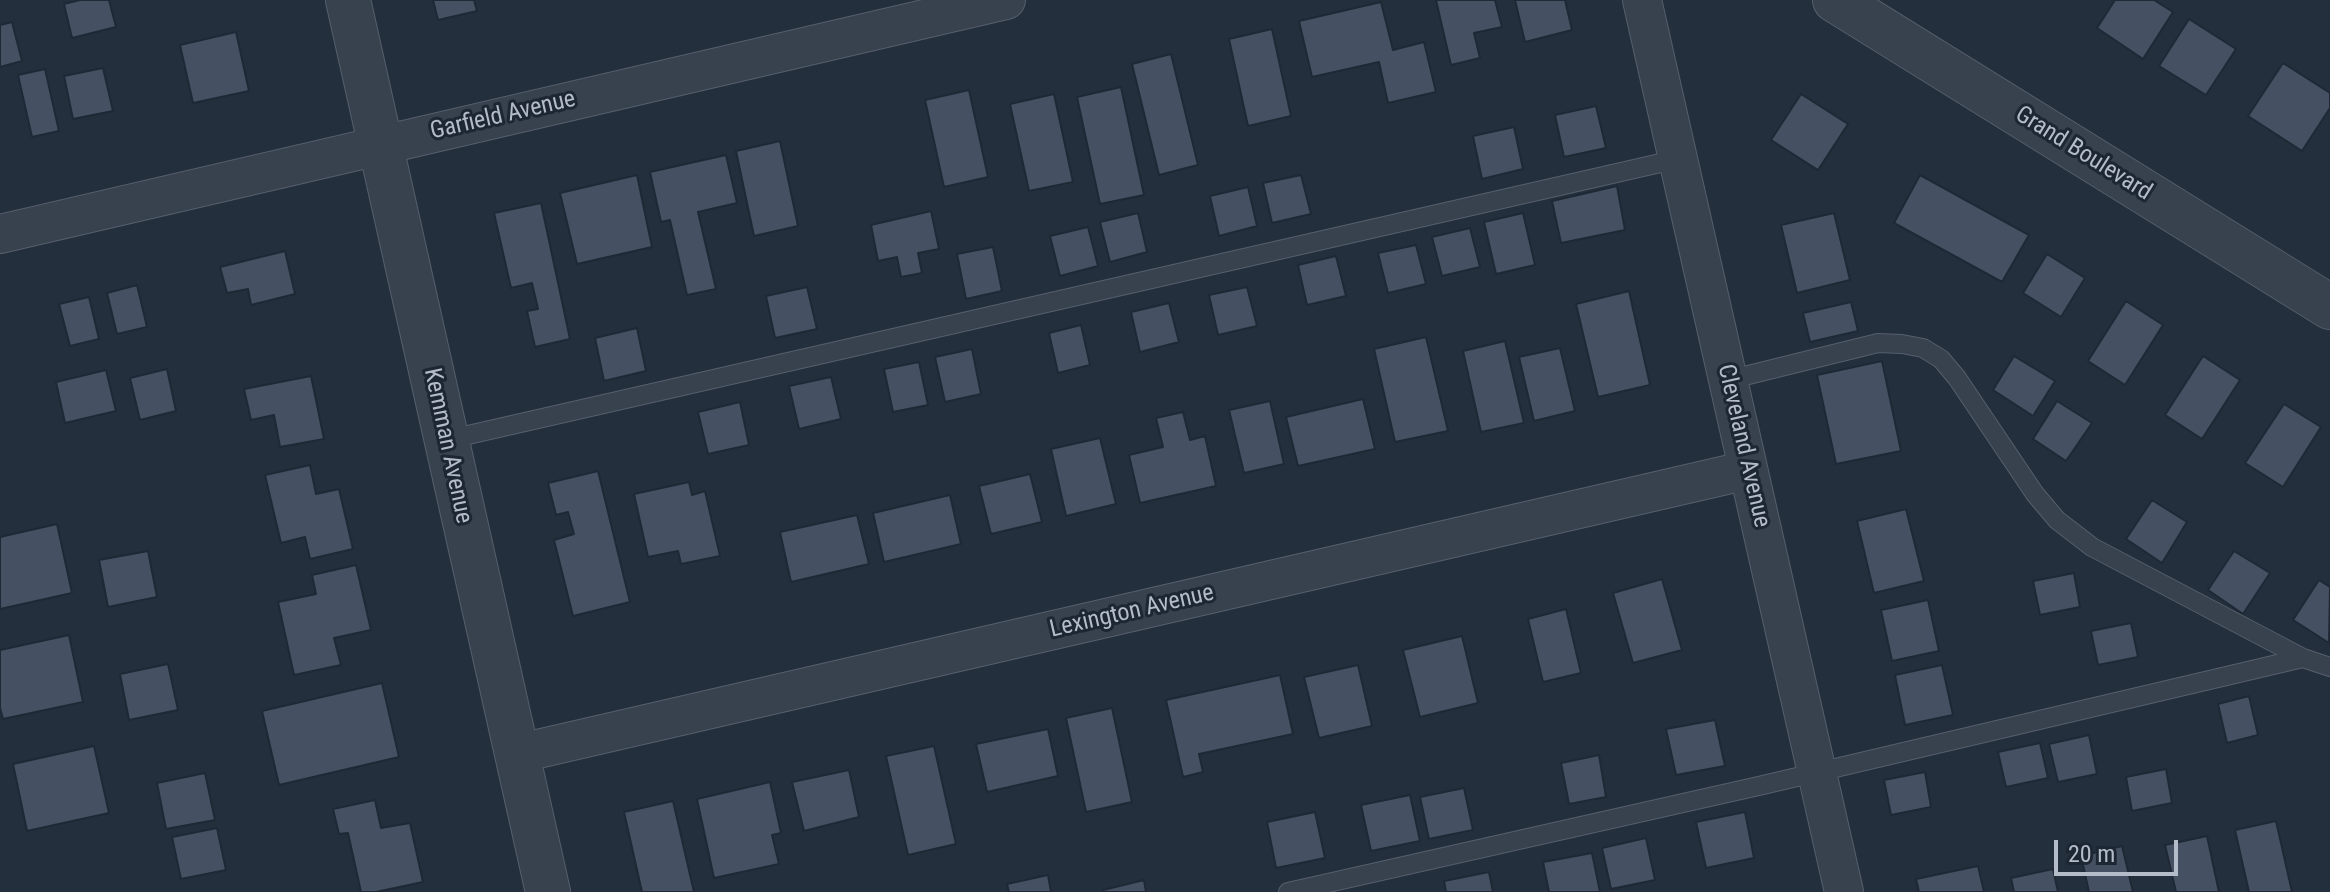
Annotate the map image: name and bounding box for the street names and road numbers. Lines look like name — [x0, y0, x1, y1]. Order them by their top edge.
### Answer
street label: Garfield Avenue — [428, 85, 578, 147]
street label: Grand Boulevard — [2009, 101, 2157, 207]
street label: Cleveland Avenue — [1710, 362, 1776, 530]
street label: Kemman Avenue — [417, 366, 477, 526]
street label: Lexington Avenue — [1047, 579, 1217, 645]

